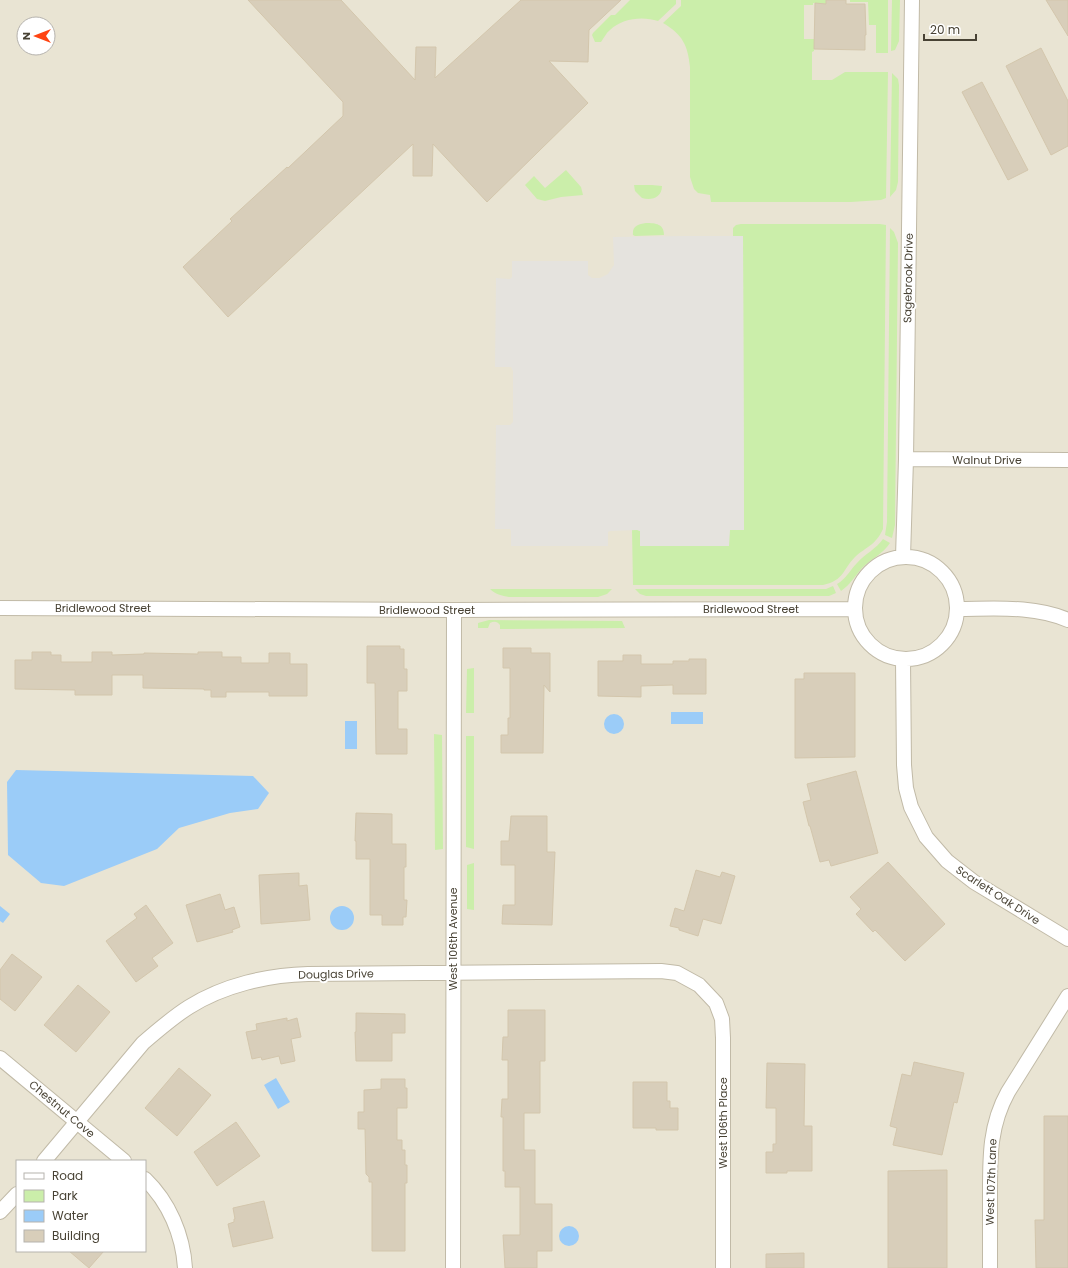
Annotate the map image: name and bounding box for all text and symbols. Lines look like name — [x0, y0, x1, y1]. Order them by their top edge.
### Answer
north arrow — [16, 16, 56, 56]
scale bar — [924, 16, 976, 42]
text: 20 m — [930, 21, 960, 38]
text: N — [18, 32, 34, 40]
street label: Sagebrook Drive — [899, 233, 917, 323]
street label: Walnut Drive — [952, 452, 1022, 468]
street label: Bridlewood Street — [55, 600, 151, 616]
street label: Bridlewood Street — [703, 601, 799, 617]
street label: Bridlewood Street — [379, 602, 475, 618]
street label: Scarlett Oak Drive — [953, 862, 1043, 928]
street label: West 106th Avenue — [445, 887, 461, 990]
street label: Douglas Drive — [298, 965, 374, 983]
street label: Chestnut Cove — [26, 1077, 99, 1141]
street label: West 106th Place — [715, 1077, 731, 1169]
street label: West 107th Lane — [981, 1138, 1001, 1226]
legend — [16, 1160, 146, 1252]
text: Road — [52, 1167, 83, 1184]
text: Park — [52, 1187, 79, 1204]
text: Water — [52, 1207, 89, 1224]
text: Building — [52, 1227, 100, 1244]

